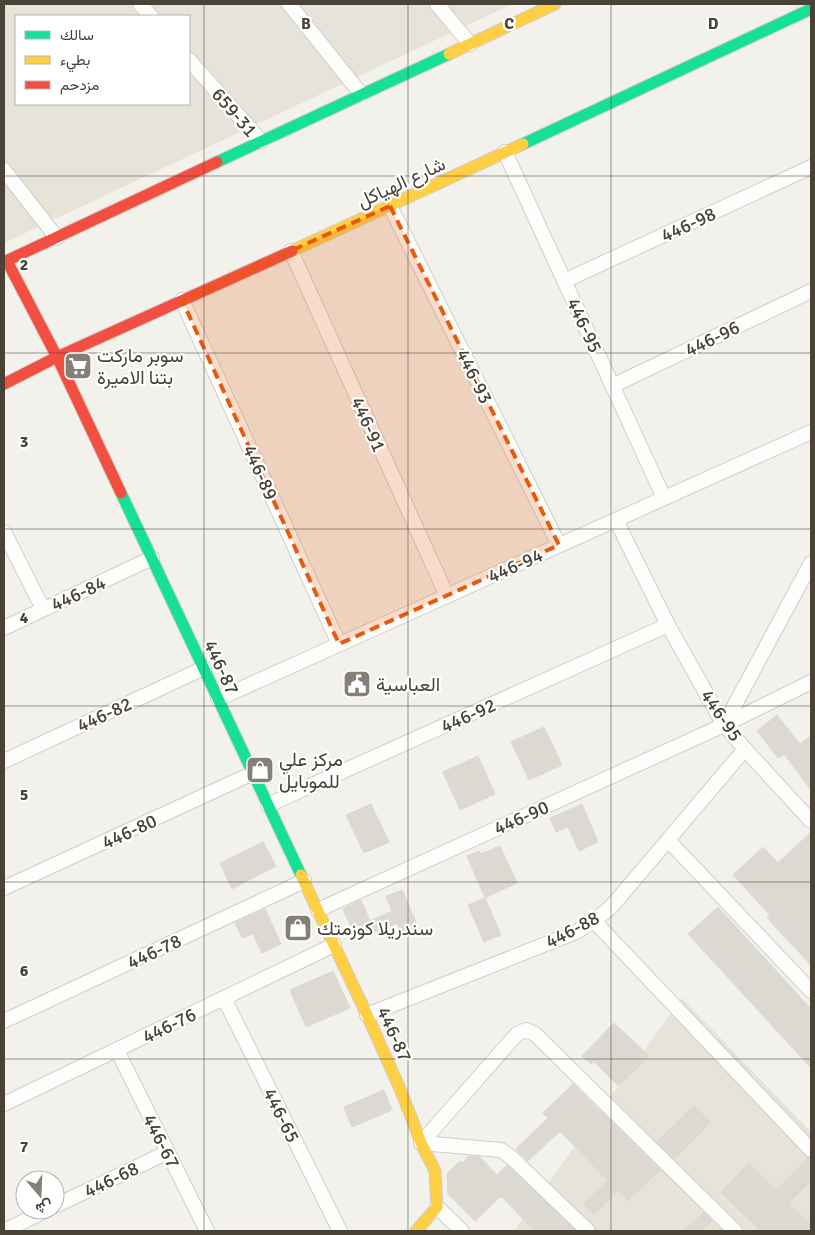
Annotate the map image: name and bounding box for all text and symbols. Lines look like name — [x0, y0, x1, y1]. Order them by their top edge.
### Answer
text: B — [301, 14, 311, 34]
text: C — [504, 14, 514, 34]
text: D — [708, 14, 719, 34]
legend — [15, 15, 190, 105]
text: سالك — [60, 26, 94, 44]
text: بطيء — [60, 51, 90, 73]
text: مزدحم — [60, 76, 99, 95]
street label: 659-31 — [206, 83, 262, 142]
street label: شارع الهياكل — [353, 152, 449, 214]
street label: 446-98 — [657, 202, 720, 248]
text: 2 — [20, 255, 28, 275]
street label: 446-95 — [561, 294, 607, 357]
street label: 446-96 — [681, 315, 744, 362]
place label: سوبر ماركت بتنا الاميرة — [97, 344, 184, 390]
street label: 446-93 — [451, 345, 498, 408]
supermarket icon: سوبر ماركت بتنا الاميرة — [63, 351, 93, 381]
street label: 446-91 — [345, 393, 391, 456]
text: 3 — [20, 432, 28, 452]
street label: 446-89 — [237, 441, 283, 504]
street label: 446-94 — [484, 543, 547, 589]
street label: 446-84 — [47, 571, 110, 617]
text: 4 — [20, 608, 29, 628]
street label: 446-87 — [198, 636, 244, 699]
public building icon: العباسية — [342, 669, 372, 699]
place label: العباسية — [376, 673, 440, 697]
street label: 446-95 — [695, 685, 747, 746]
street label: 446-82 — [73, 692, 136, 738]
street label: 446-92 — [437, 693, 500, 739]
place label: مركز علي للموبايل — [279, 748, 343, 794]
shop icon: مركز علي للموبايل — [245, 755, 275, 785]
text: 5 — [20, 785, 28, 805]
street label: 446-90 — [490, 795, 553, 841]
street label: 446-80 — [98, 809, 161, 855]
street label: 446-88 — [541, 906, 604, 954]
shop icon: سندريلا كوزمتك — [283, 913, 313, 943]
place label: سندريلا كوزمتك — [317, 917, 433, 941]
street label: 446-78 — [123, 929, 185, 975]
text: 6 — [20, 961, 29, 981]
street label: 446-76 — [138, 1003, 200, 1049]
street label: 446-87 — [371, 1003, 417, 1066]
street label: 446-65 — [258, 1084, 305, 1147]
street label: 446-67 — [137, 1110, 185, 1173]
text: 7 — [20, 1137, 29, 1157]
street label: 446-68 — [80, 1156, 143, 1203]
north arrow — [15, 1170, 65, 1220]
text: ش — [33, 1196, 55, 1218]

